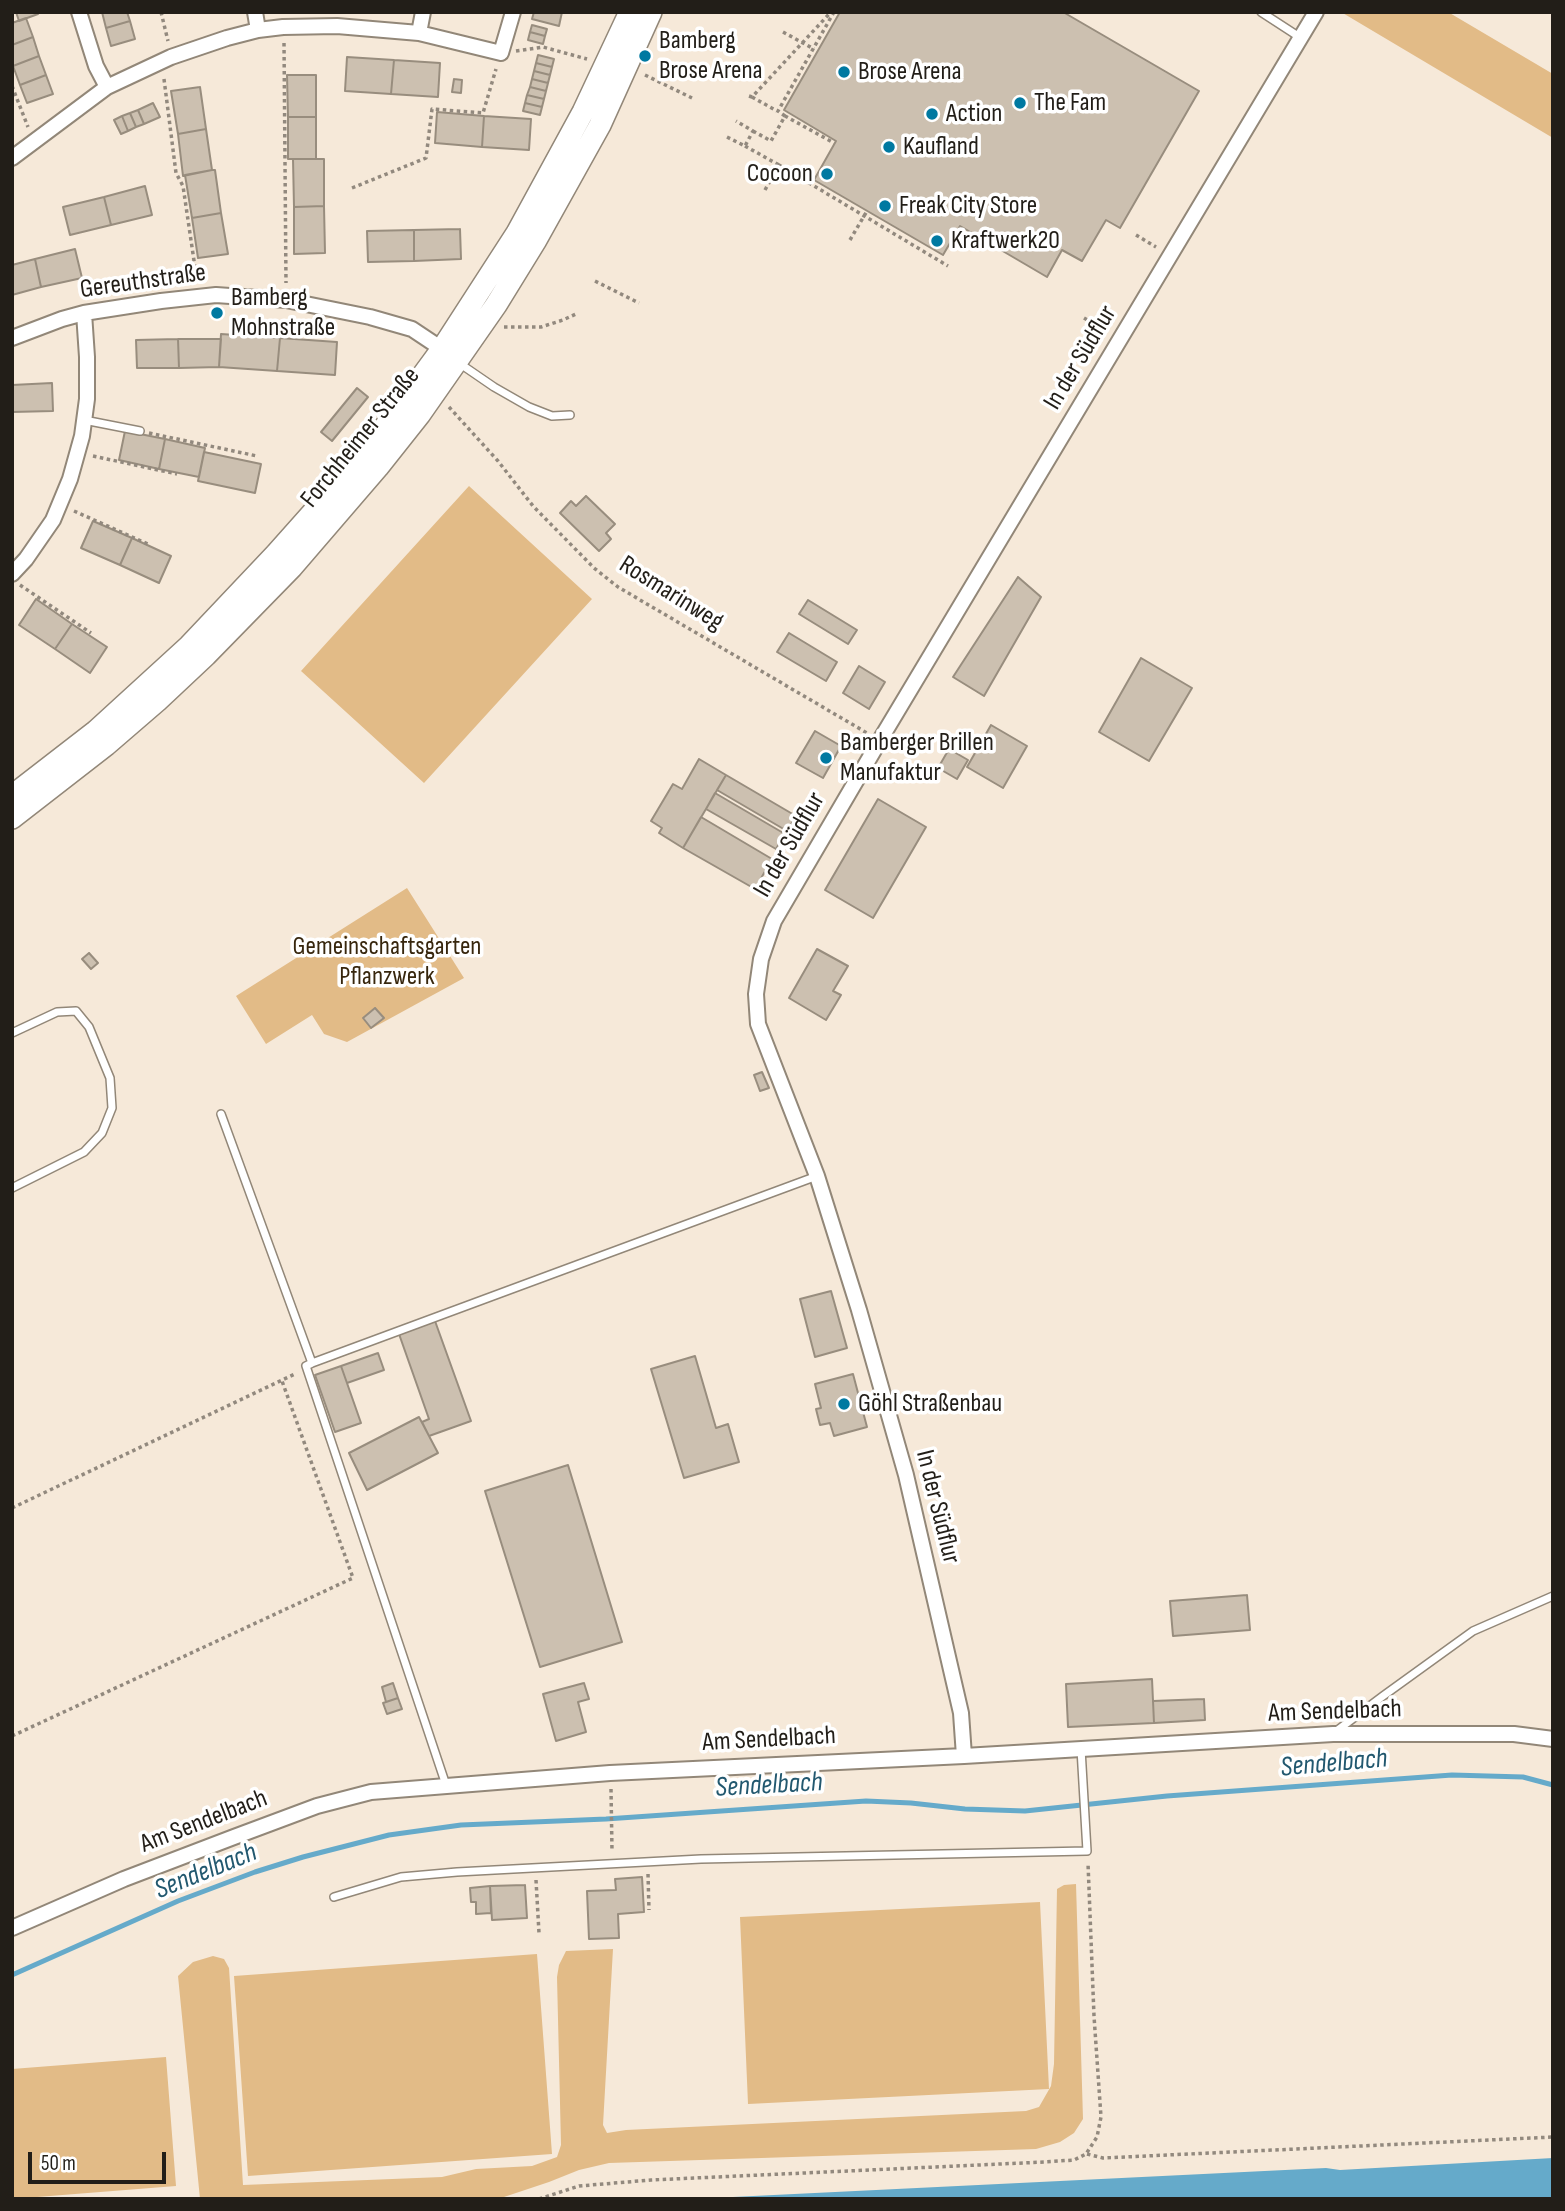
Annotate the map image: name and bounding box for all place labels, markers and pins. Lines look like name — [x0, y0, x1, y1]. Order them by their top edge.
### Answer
place label: Bamberg Brose Arena — [659, 25, 763, 86]
marker: Bamberg Brose Arena — [637, 48, 653, 64]
place label: Brose Arena — [858, 56, 962, 88]
marker: Brose Arena — [836, 64, 852, 80]
place label: The Fam — [1034, 87, 1106, 119]
marker: The Fam — [1012, 95, 1028, 111]
place label: Action — [946, 98, 1002, 130]
marker: Action — [924, 106, 940, 122]
place label: Kaufland — [903, 131, 979, 163]
marker: Kaufland — [881, 139, 897, 155]
place label: Cocoon — [747, 158, 813, 190]
marker: Cocoon — [819, 166, 835, 182]
place label: Freak City Store — [899, 190, 1037, 222]
marker: Freak City Store — [877, 198, 893, 214]
place label: Kraftwerk20 — [951, 225, 1060, 257]
marker: Kraftwerk20 — [929, 233, 945, 249]
place label: Bamberg Mohnstraße — [231, 282, 335, 344]
marker: Bamberg Mohnstraße — [209, 305, 225, 321]
place label: Bamberger Brillen Manufaktur — [840, 727, 994, 788]
marker: Bamberger Brillen Manufaktur — [818, 750, 834, 766]
place label: Göhl Straßenbau — [858, 1388, 1002, 1420]
marker: Göhl Straßenbau — [836, 1396, 852, 1412]

